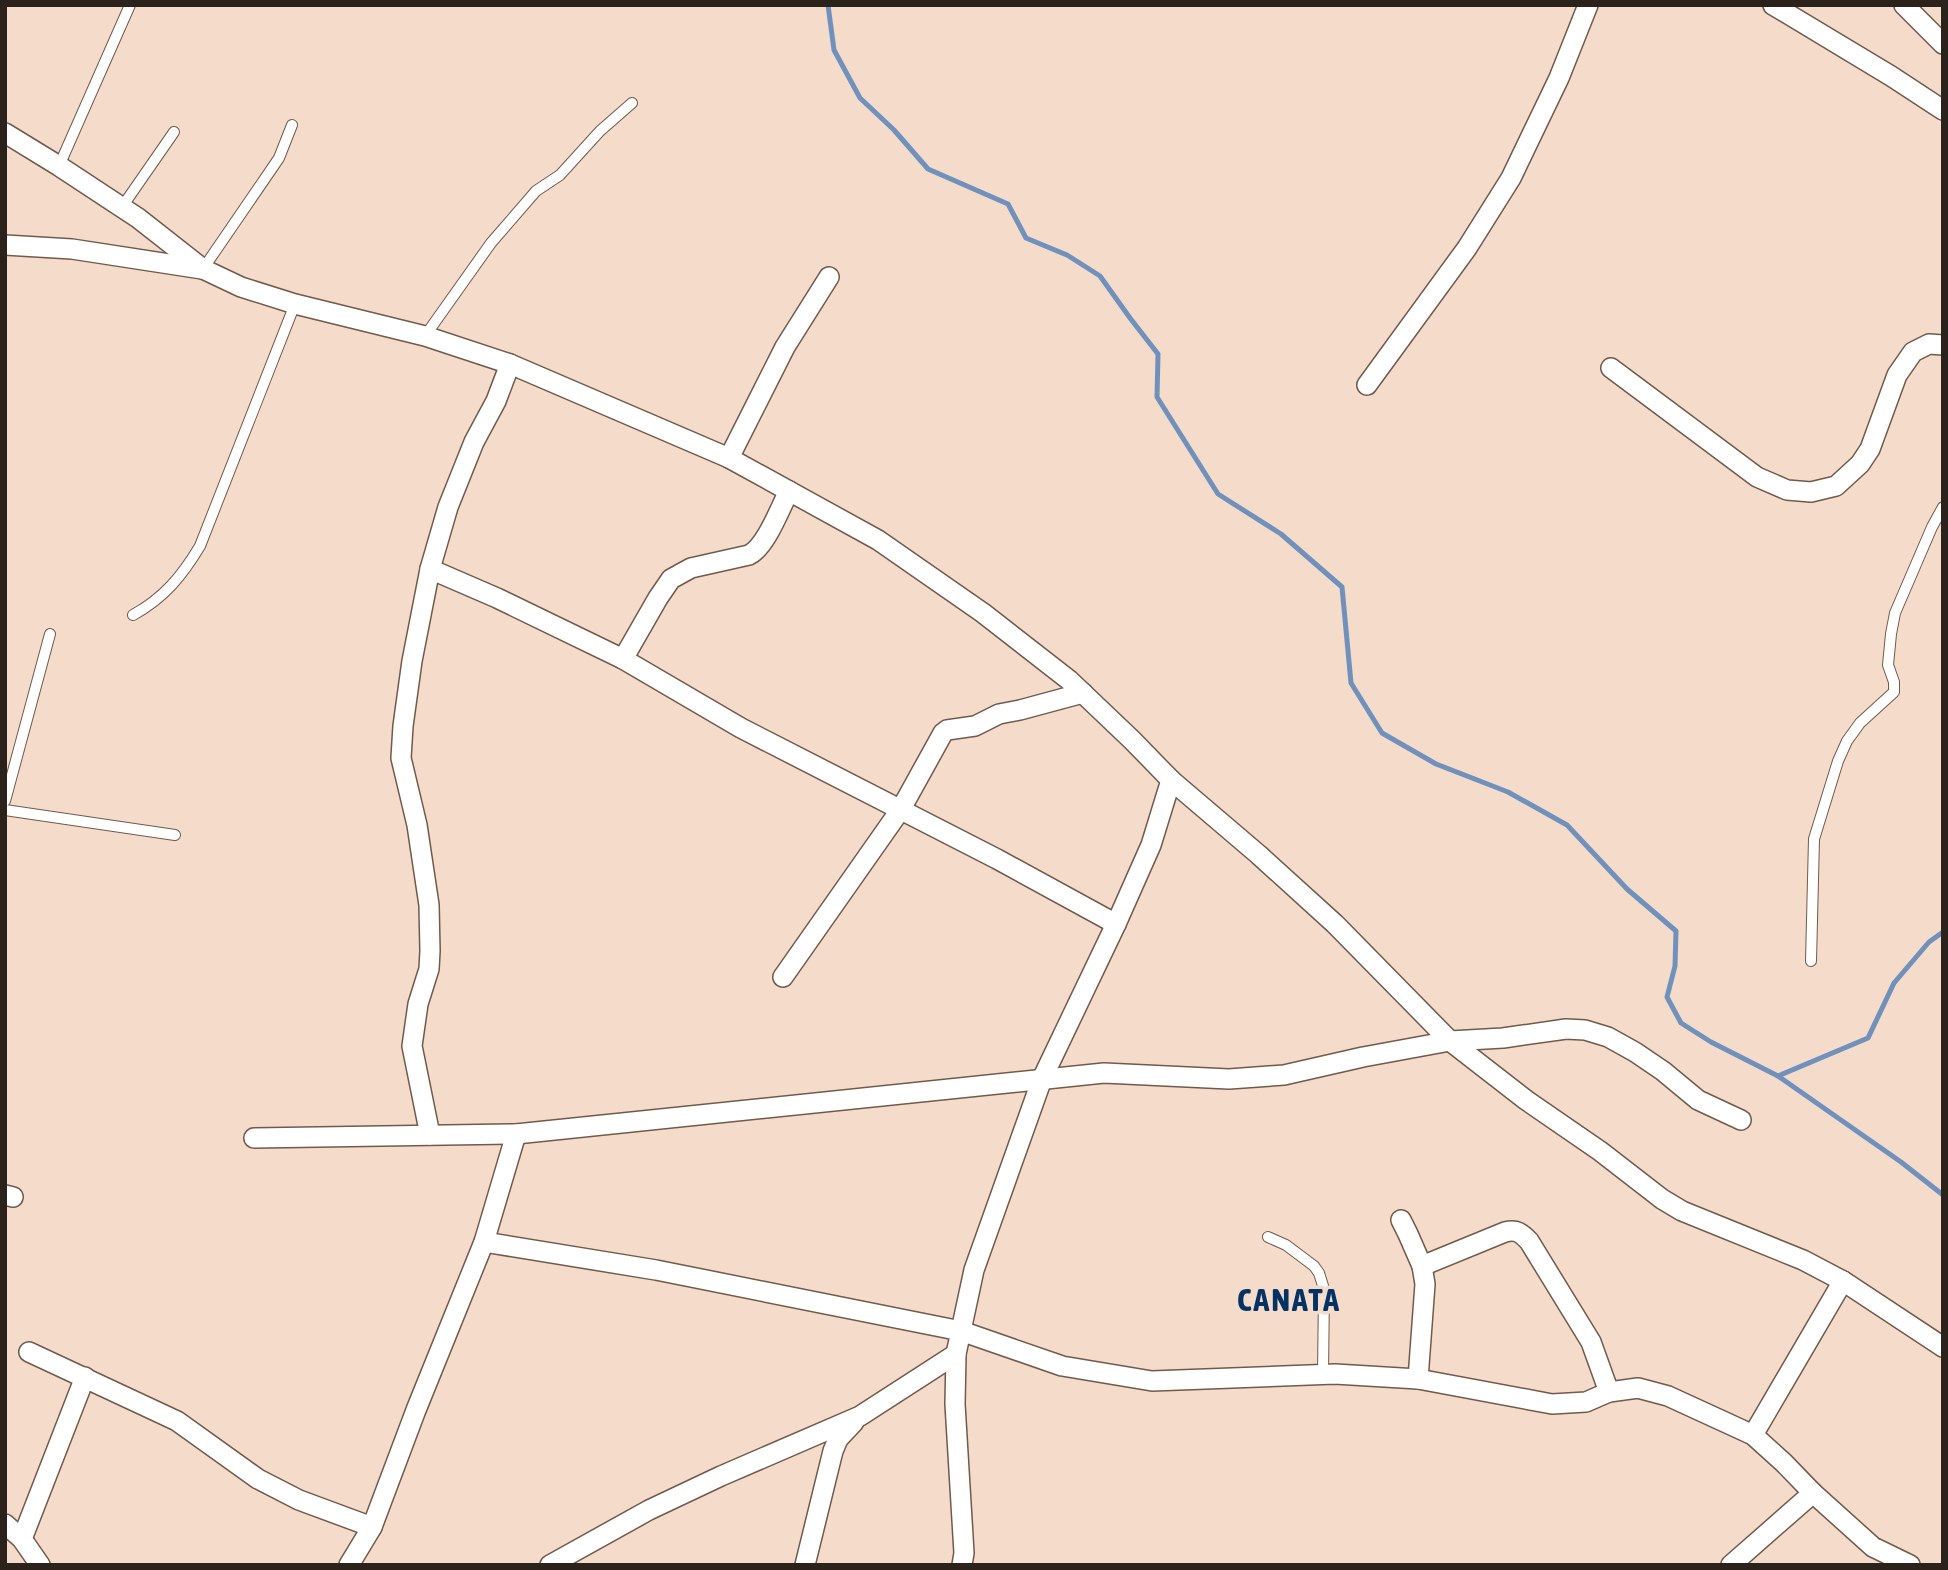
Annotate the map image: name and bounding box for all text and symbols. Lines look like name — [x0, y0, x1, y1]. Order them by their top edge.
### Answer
district label: CANATA — [1237, 1281, 1341, 1318]

